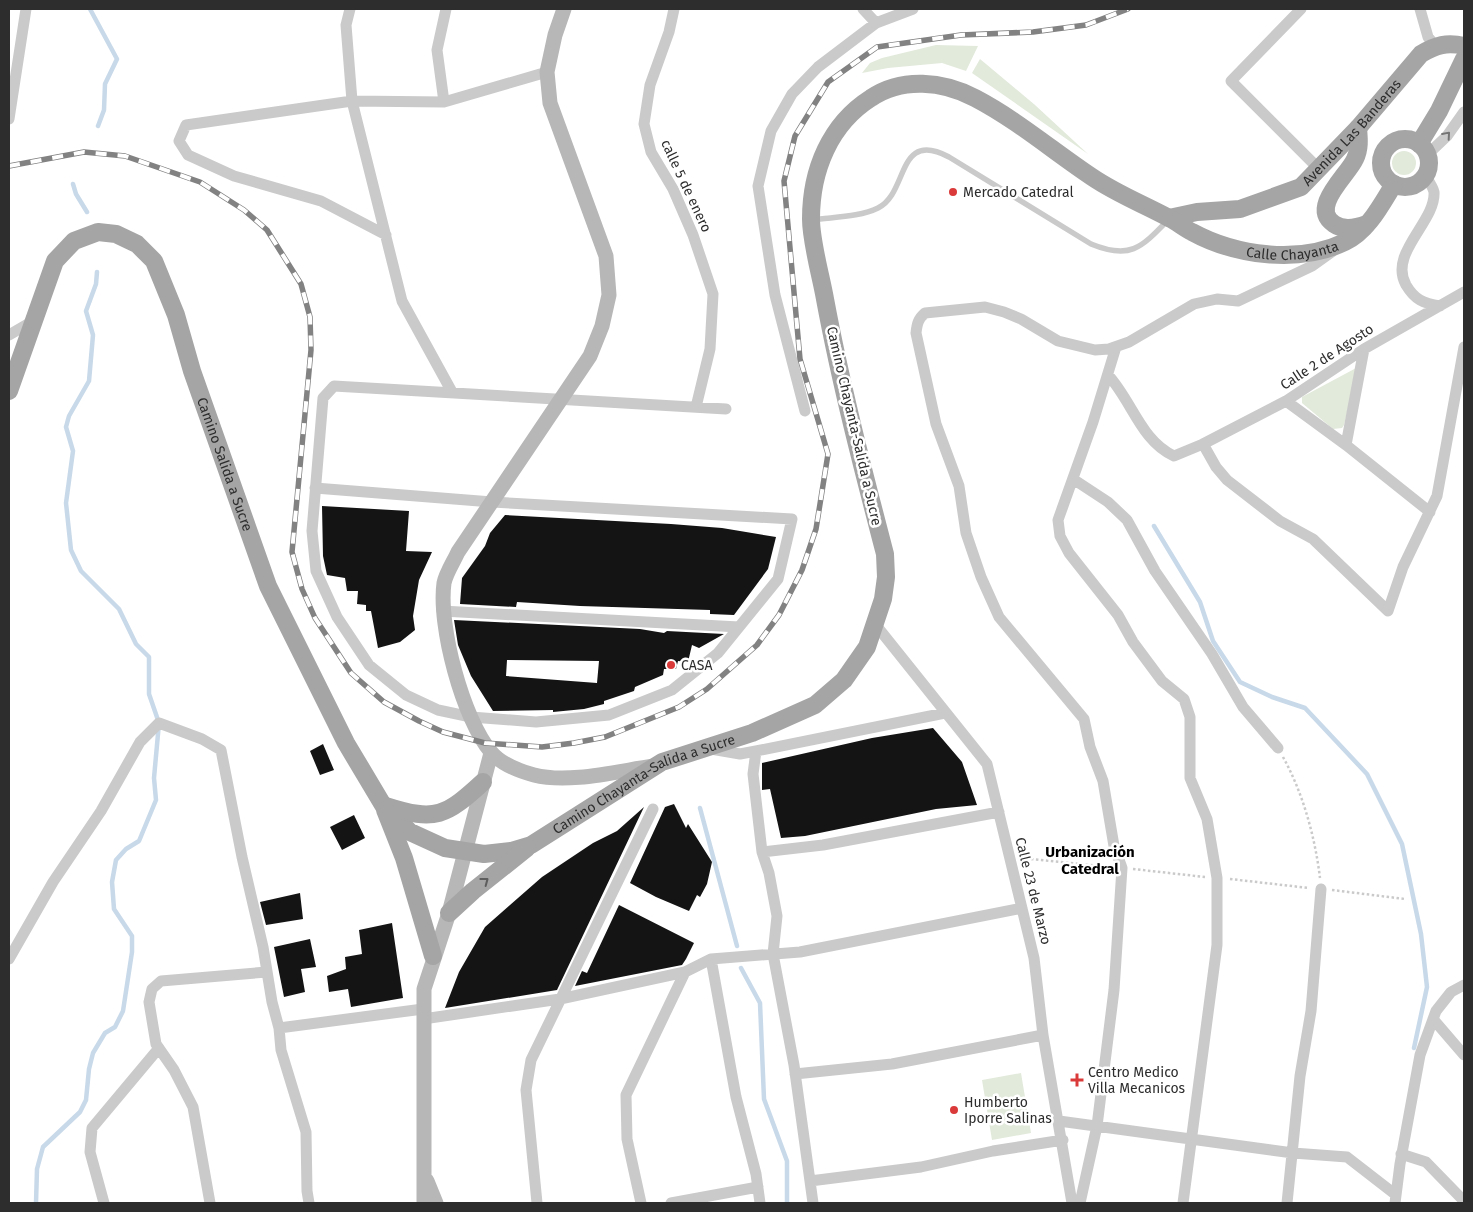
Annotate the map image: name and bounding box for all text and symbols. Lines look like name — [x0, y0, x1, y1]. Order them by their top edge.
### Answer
street label: Avenida Las Banderas — [1299, 75, 1405, 189]
one-way arrow — [1441, 132, 1450, 141]
street label: calle 5 de enero — [657, 137, 715, 235]
place label: Mercado Catedral — [963, 184, 1074, 201]
marker: Mercado Catedral — [947, 186, 959, 198]
street label: Calle Chayanta — [1245, 237, 1341, 263]
street label: Calle 2 de Agosto — [1277, 321, 1377, 393]
street label: Camino Chayanta-Salida a Sucre — [823, 325, 885, 527]
street label: Camino Salida a Sucre — [193, 395, 256, 533]
place label: CASA — [681, 657, 712, 674]
marker: CASA — [665, 659, 677, 671]
street label: Camino Chayanta-Salida a Sucre — [549, 731, 737, 838]
street label: Calle 23 de Marzo — [1011, 836, 1055, 946]
district label: Urbanización Catedral — [1045, 843, 1135, 878]
one-way arrow — [479, 879, 488, 887]
place label: Centro Medico Villa Mecanicos — [1088, 1064, 1186, 1097]
marker: Centro Medico Villa Mecanicos — [1070, 1073, 1084, 1087]
place label: Humberto Iporre Salinas — [964, 1094, 1052, 1127]
marker: Humberto Iporre Salinas — [948, 1104, 960, 1116]

